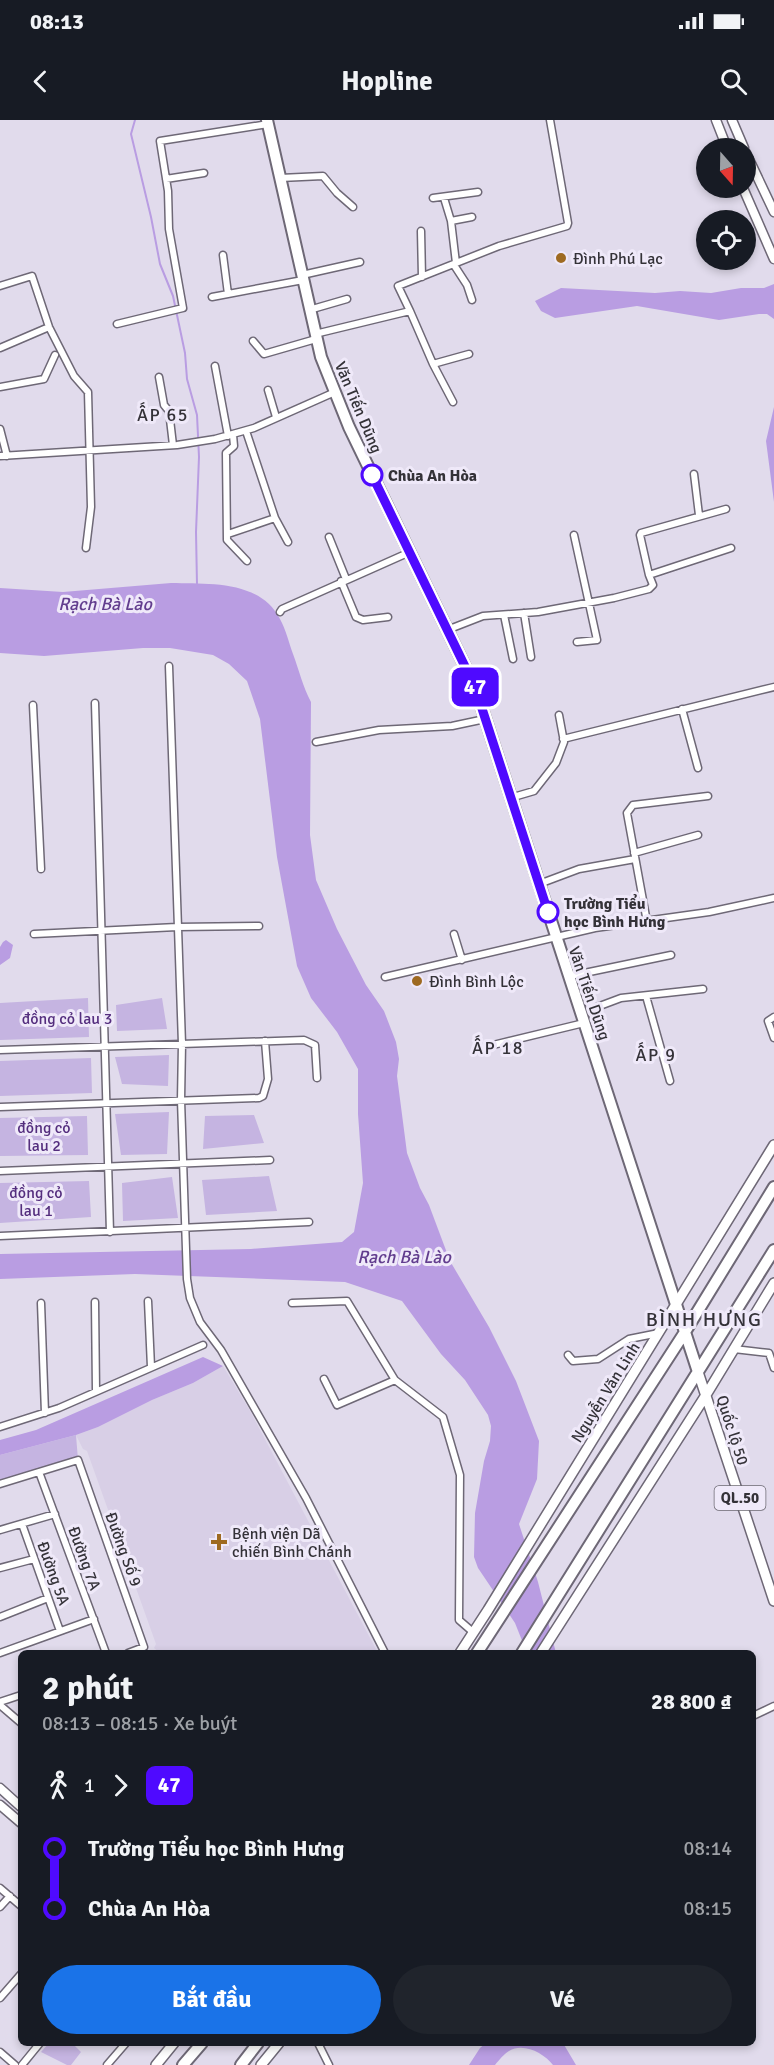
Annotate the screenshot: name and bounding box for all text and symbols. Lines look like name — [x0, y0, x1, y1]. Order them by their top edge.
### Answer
text: 08:13 — [30, 8, 84, 35]
icon: back — [24, 65, 57, 98]
text: Hopline — [341, 65, 433, 98]
icon: search — [717, 65, 750, 98]
north arrow — [696, 138, 756, 198]
map controls — [696, 138, 756, 270]
button: locate — [696, 210, 756, 270]
place label: Đình Phú Lạc — [573, 249, 663, 269]
marker: Đình Phú Lạc — [554, 251, 568, 265]
street label: Văn Tiến Dũng — [330, 359, 386, 456]
district label: ẤP 65 — [137, 401, 189, 426]
marker: Chùa An Hòa — [361, 464, 383, 486]
place label: Chùa An Hòa — [388, 466, 477, 486]
water label: Rạch Bà Lào — [58, 593, 153, 615]
line badge: 47 — [448, 668, 502, 706]
text: 47 — [464, 674, 486, 700]
place label: Trường Tiểu học Bình Hưng — [564, 893, 666, 932]
marker: Trường Tiểu học Bình Hưng — [537, 901, 559, 923]
street label: Văn Tiến Dũng — [564, 944, 614, 1043]
place label: Đình Bình Lộc — [429, 972, 524, 992]
marker: Đình Bình Lộc — [410, 974, 424, 988]
park label: đồng cỏ lau 3 — [22, 1009, 112, 1029]
district label: ẤP 18 — [472, 1034, 524, 1059]
district label: ẤP 9 — [636, 1041, 676, 1066]
park label: đồng cỏ lau 2 — [17, 1118, 71, 1156]
park label: đồng cỏ lau 1 — [9, 1183, 63, 1221]
water label: Rạch Bà Lào — [357, 1246, 452, 1268]
district label: BÌNH HƯNG — [646, 1307, 762, 1332]
street label: Nguyễn Văn Linh — [567, 1339, 645, 1446]
street label: Quốc lộ 50 — [711, 1393, 753, 1468]
road number: QL.50 — [714, 1486, 766, 1510]
street label: Đường Số 9 — [100, 1509, 146, 1589]
street label: Đường 7A — [63, 1523, 105, 1593]
place label: Bệnh viện Dã chiến Bình Chánh — [232, 1524, 352, 1562]
marker: Bệnh viện Dã chiến Bình Chánh — [210, 1533, 228, 1551]
street label: Đường 5A — [32, 1538, 74, 1608]
text: 2 phút — [42, 1668, 133, 1709]
text: 28 800 ₫ — [651, 1688, 732, 1715]
text: 08:13 – 08:15 · Xe buýt — [42, 1711, 237, 1736]
icon: walk — [42, 1769, 75, 1802]
icon: forward — [104, 1769, 137, 1802]
text: 47 — [158, 1772, 181, 1798]
text: 1 — [84, 1773, 95, 1798]
text: Trường Tiểu học Bình Hưng — [88, 1835, 344, 1862]
text: 08:14 — [683, 1836, 732, 1861]
text: Chùa An Hòa — [88, 1895, 210, 1922]
text: 08:15 — [683, 1896, 732, 1921]
button: Bắt đầu — [42, 1965, 381, 2034]
button: Vé — [393, 1965, 732, 2034]

